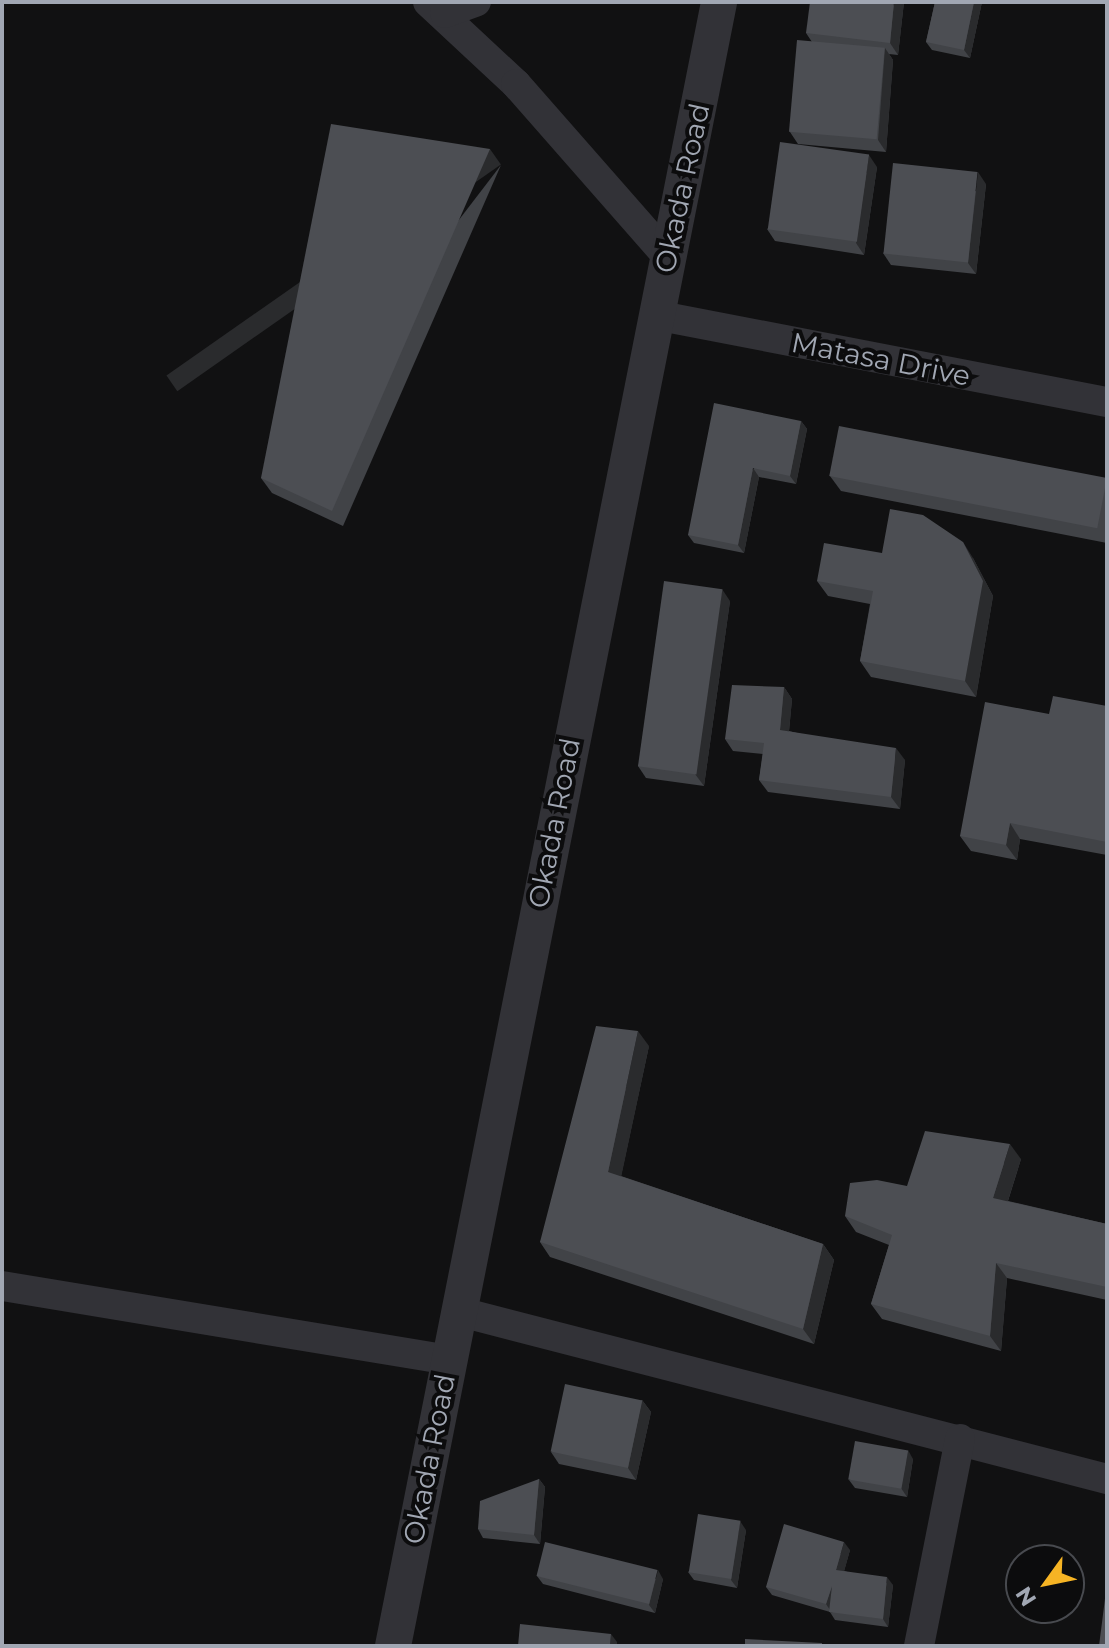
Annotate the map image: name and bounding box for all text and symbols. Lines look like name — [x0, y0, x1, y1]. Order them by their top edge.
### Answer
street label: Okada Road — [648, 100, 716, 276]
street label: Matasa Drive — [789, 325, 973, 393]
street label: Okada Road — [521, 735, 587, 911]
street label: Okada Road — [396, 1371, 462, 1547]
north arrow — [1005, 1544, 1085, 1624]
text: N — [1010, 1581, 1042, 1611]

